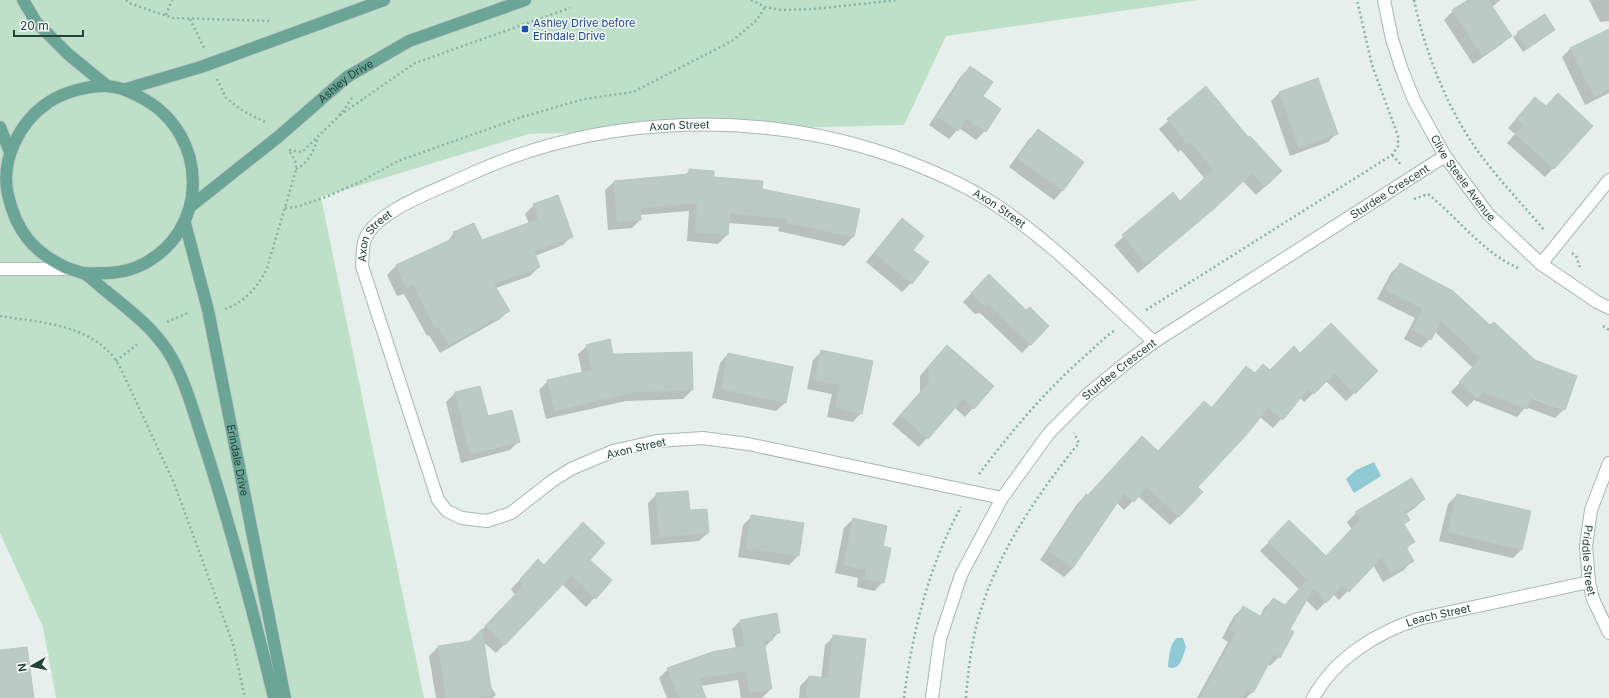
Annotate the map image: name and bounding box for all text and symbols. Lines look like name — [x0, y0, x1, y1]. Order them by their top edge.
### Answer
scale bar — [14, 12, 83, 38]
place label: Ashley Drive before Erindale Drive — [533, 16, 635, 43]
text: 20 m — [20, 18, 49, 33]
marker: Ashley Drive before Erindale Drive — [520, 24, 530, 34]
street label: Ashley Drive — [315, 56, 376, 106]
street label: Axon Street — [649, 118, 710, 134]
street label: Clive Steele Avenue — [1428, 132, 1498, 224]
street label: Sturdee Crescent — [1347, 161, 1432, 222]
street label: Axon Street — [971, 186, 1029, 231]
street label: Axon Street — [355, 207, 395, 262]
street label: Sturdee Crescent — [1079, 336, 1159, 403]
street label: Erindale Drive — [224, 423, 252, 497]
street label: Axon Street — [605, 434, 667, 462]
street label: Priddle Street — [1579, 524, 1599, 597]
street label: Leach Street — [1404, 601, 1472, 630]
north arrow — [12, 646, 52, 686]
text: N — [15, 662, 30, 673]

